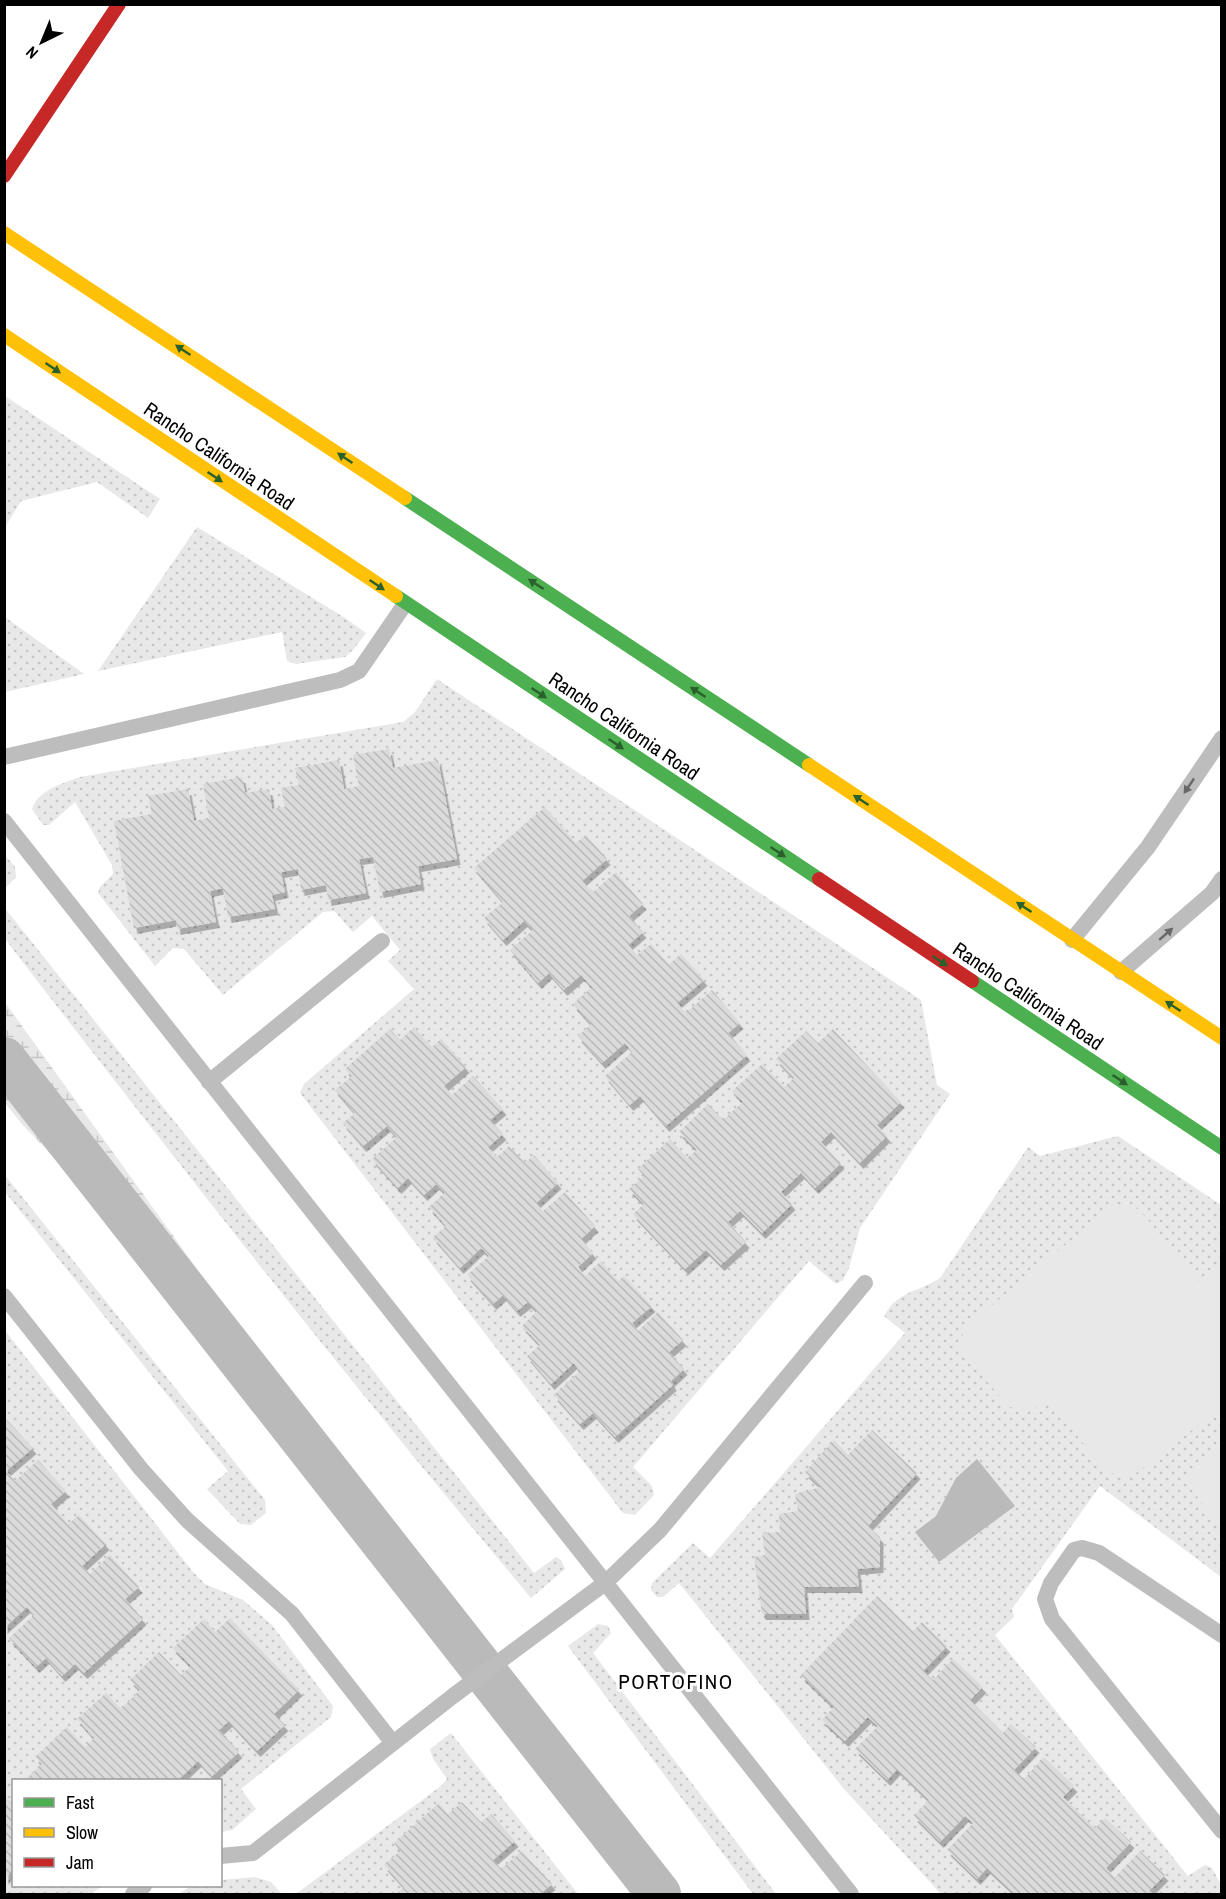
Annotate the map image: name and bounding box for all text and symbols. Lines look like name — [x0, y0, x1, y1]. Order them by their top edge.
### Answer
north arrow — [12, 12, 72, 72]
text: N — [21, 42, 43, 64]
one-way arrow — [174, 345, 191, 356]
one-way arrow — [45, 362, 61, 373]
street label: Rancho California Road — [139, 395, 300, 516]
one-way arrow — [337, 453, 353, 464]
one-way arrow — [207, 471, 223, 482]
one-way arrow — [369, 579, 385, 590]
one-way arrow — [527, 579, 544, 590]
street label: Rancho California Road — [544, 665, 705, 786]
one-way arrow — [691, 686, 707, 698]
one-way arrow — [531, 687, 547, 699]
one-way arrow — [608, 738, 624, 749]
one-way arrow — [1184, 778, 1195, 794]
one-way arrow — [853, 794, 869, 805]
one-way arrow — [770, 847, 786, 858]
one-way arrow — [1015, 902, 1032, 913]
one-way arrow — [1158, 927, 1173, 941]
street label: Rancho California Road — [948, 935, 1109, 1056]
one-way arrow — [932, 955, 949, 966]
one-way arrow — [1165, 1000, 1181, 1012]
one-way arrow — [1111, 1074, 1127, 1086]
district label: PORTOFINO — [618, 1667, 734, 1696]
legend — [12, 1779, 222, 1887]
text: Fast — [66, 1790, 94, 1815]
text: Slow — [66, 1820, 98, 1845]
text: Jam — [66, 1850, 94, 1875]

